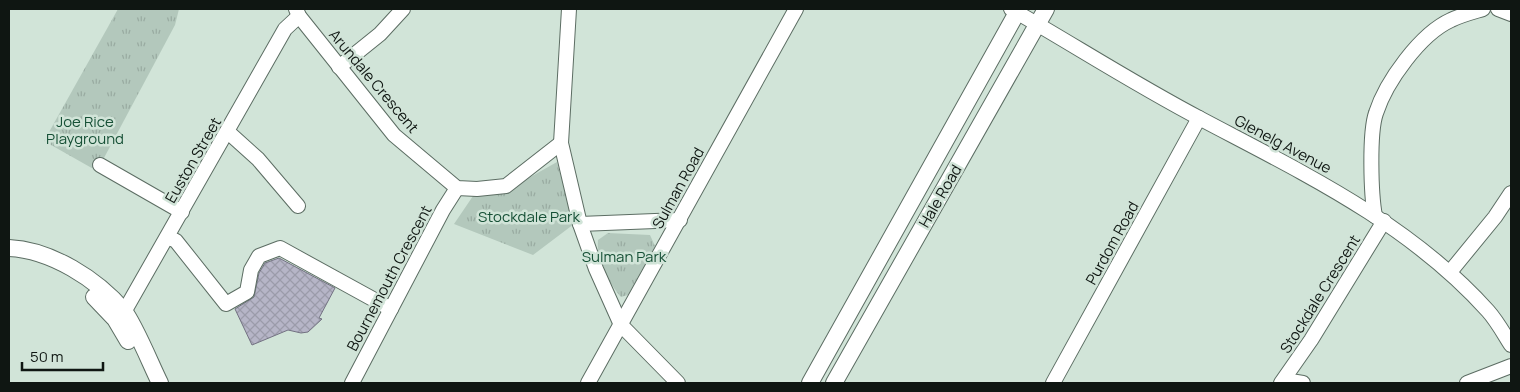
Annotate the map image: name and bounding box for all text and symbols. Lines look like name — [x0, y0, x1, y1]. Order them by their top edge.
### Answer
street label: Arundale Crescent — [324, 25, 424, 137]
street label: Glenelg Avenue — [1231, 110, 1335, 178]
park label: Joe Rice Playground — [46, 111, 124, 149]
street label: Euston Street — [160, 113, 226, 207]
street label: Sulman Road — [647, 143, 709, 233]
street label: Hale Road — [914, 161, 966, 231]
street label: Purdom Road — [1080, 198, 1144, 288]
street label: Bournemouth Crescent — [342, 201, 436, 355]
park label: Stockdale Park — [478, 206, 580, 227]
street label: Stockdale Crescent — [1275, 231, 1365, 357]
park label: Sulman Park — [582, 246, 667, 267]
scale bar — [22, 340, 104, 372]
text: 50 m — [30, 346, 64, 367]

